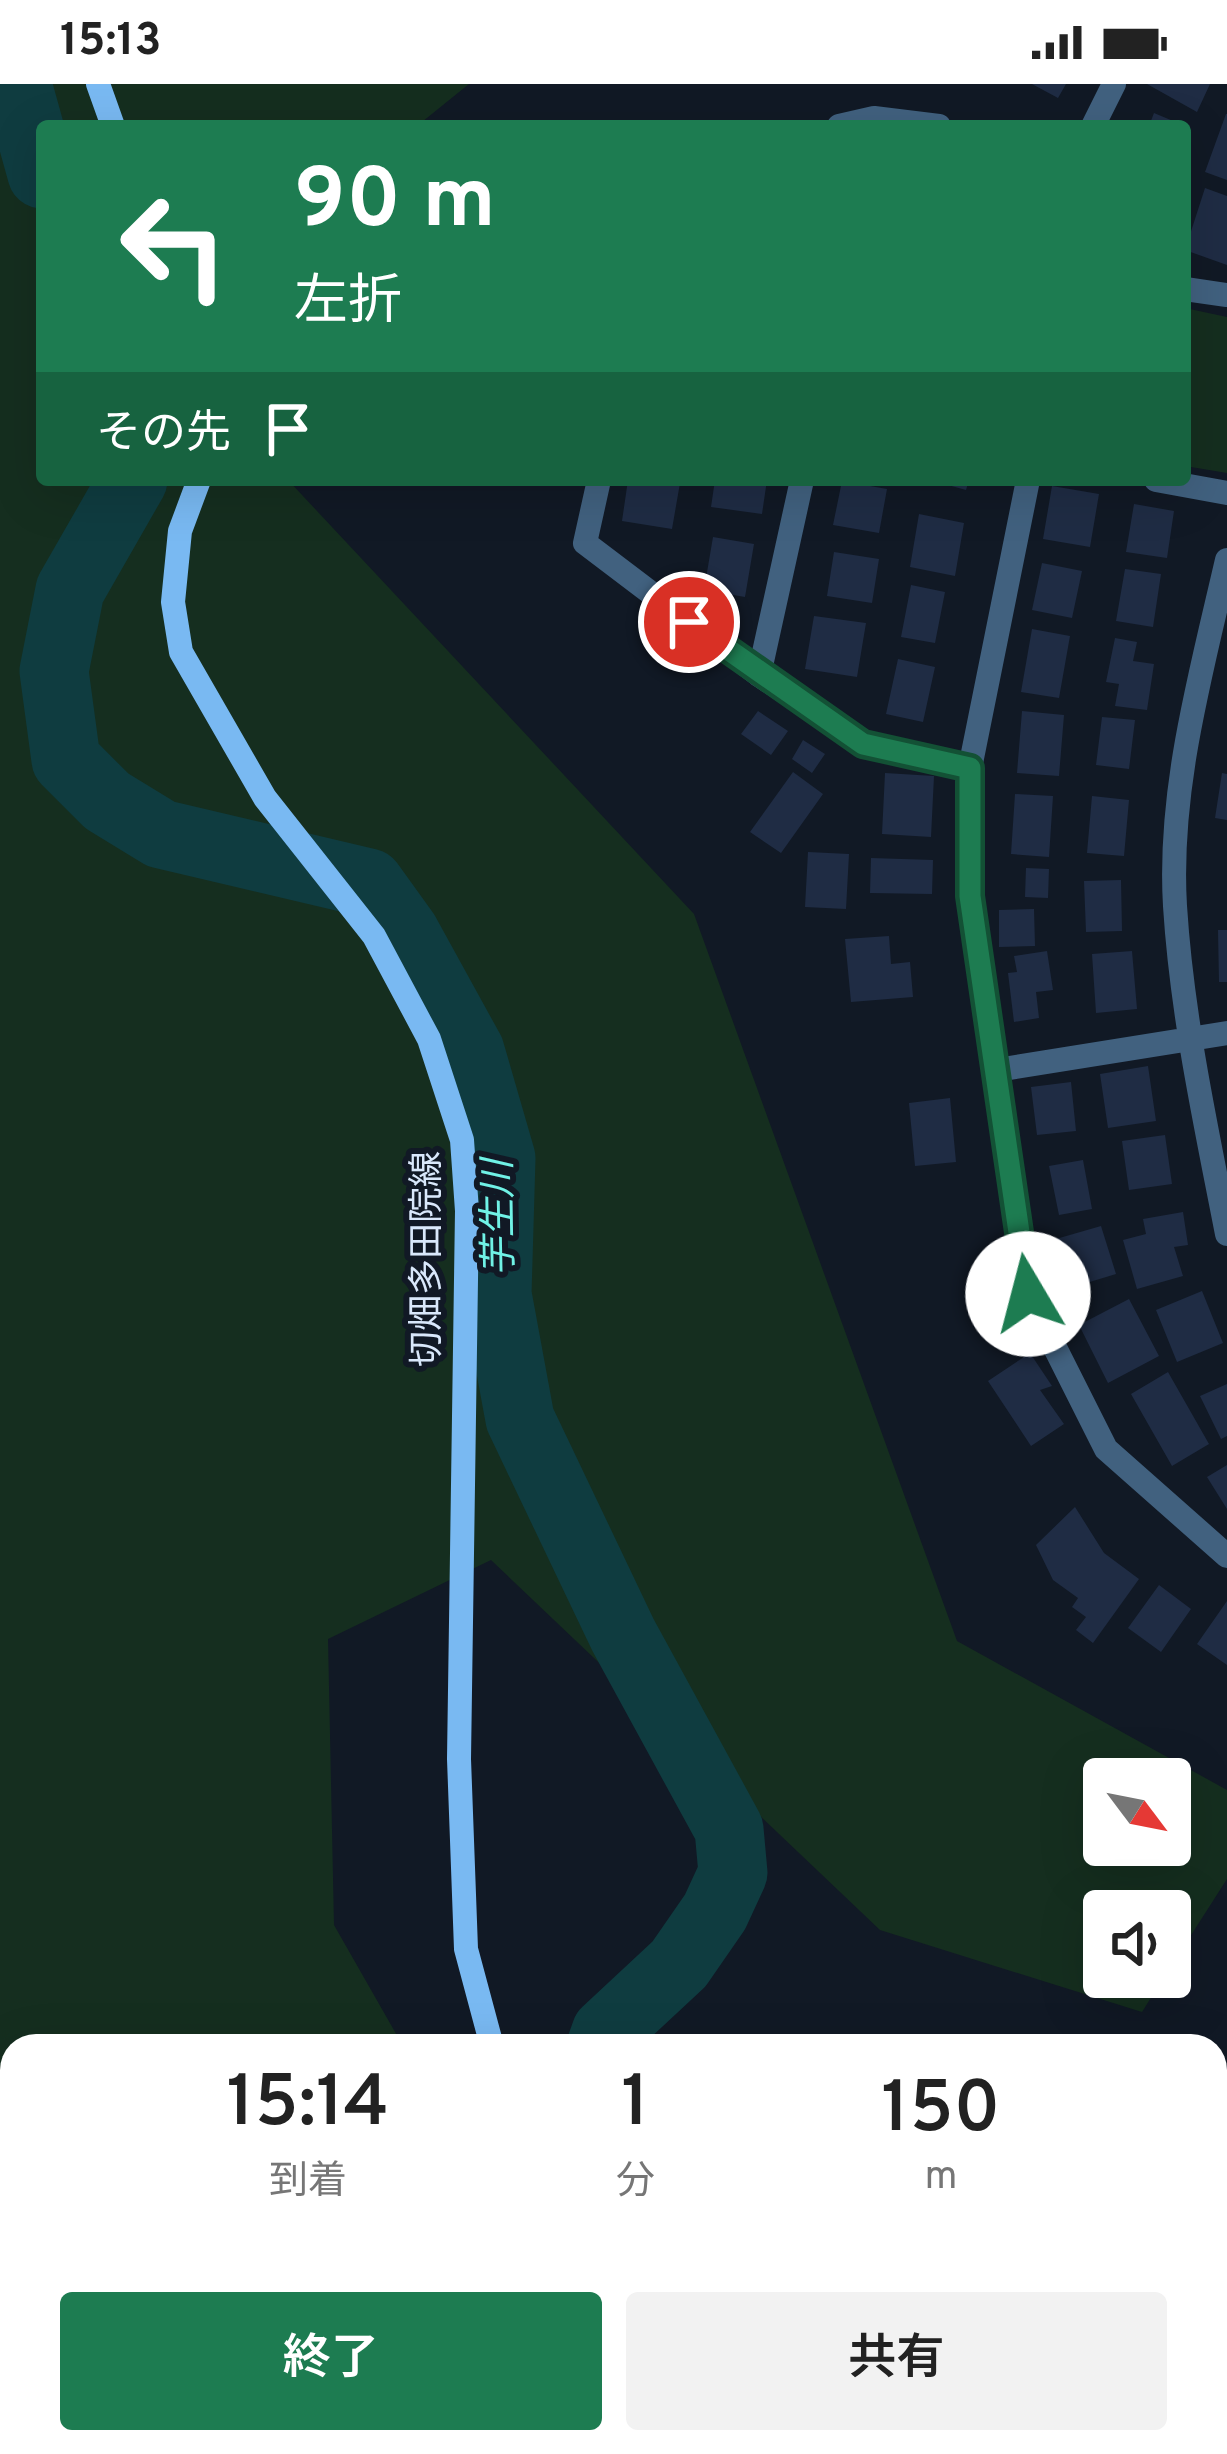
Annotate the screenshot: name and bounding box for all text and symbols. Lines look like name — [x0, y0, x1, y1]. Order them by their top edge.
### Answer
text: 15:13 — [60, 14, 161, 71]
text: 90 m — [294, 151, 496, 257]
icon: left — [96, 168, 252, 324]
text: 左折 — [294, 270, 402, 339]
icon: arrive — [255, 396, 321, 462]
text: その先 — [96, 407, 231, 464]
pin — [638, 571, 740, 673]
icon: arrive — [656, 589, 722, 655]
street label: 切畑多田院線 — [406, 1151, 452, 1367]
water label: 芋生川 — [476, 1155, 527, 1277]
position arrow — [965, 1231, 1091, 1357]
north arrow — [1083, 1758, 1191, 1866]
map controls — [1083, 1758, 1191, 1998]
button: sound — [1083, 1890, 1191, 1998]
text: 15:14 — [226, 2060, 389, 2152]
text: 1 — [621, 2060, 649, 2152]
text: 150 — [881, 2066, 1001, 2158]
text: m — [924, 2154, 957, 2203]
text: 到着 — [269, 2159, 347, 2208]
text: 分 — [616, 2159, 655, 2208]
button: 終了 — [60, 2292, 602, 2430]
button: 共有 — [626, 2292, 1167, 2430]

